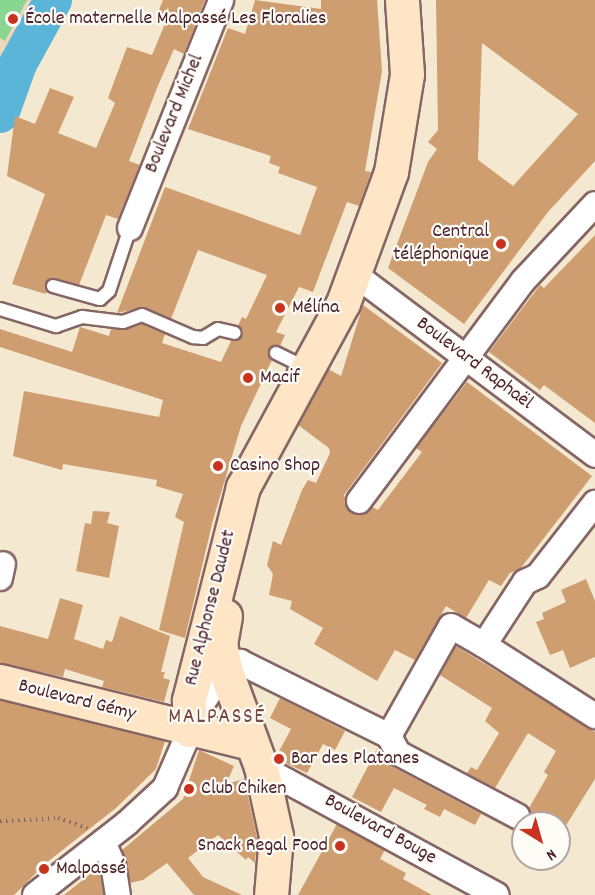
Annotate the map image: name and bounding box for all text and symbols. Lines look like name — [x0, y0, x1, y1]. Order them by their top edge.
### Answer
place label: École maternelle Malpassé Les Floralies — [25, 7, 326, 31]
marker: École maternelle Malpassé Les Floralies — [6, 12, 20, 26]
street label: Boulevard Michel — [140, 51, 210, 177]
place label: Central téléphonique — [393, 220, 489, 267]
marker: Central téléphonique — [494, 237, 508, 251]
place label: Mélína — [292, 296, 339, 320]
marker: Mélína — [273, 301, 287, 315]
street label: Boulevard Raphaël — [411, 312, 537, 416]
place label: Macif — [260, 366, 300, 390]
marker: Macif — [241, 371, 255, 385]
place label: Casino Shop — [230, 454, 320, 478]
marker: Casino Shop — [211, 459, 225, 473]
street label: Rue Alphonse Daudet — [180, 528, 242, 688]
street label: Boulevard Gémy — [16, 675, 138, 727]
district label: MALPASSÉ — [168, 705, 266, 731]
place label: Bar des Platanes — [291, 747, 419, 771]
marker: Bar des Platanes — [272, 752, 286, 766]
place label: Club Chiken — [201, 777, 286, 801]
marker: Club Chiken — [182, 782, 196, 796]
street label: Boulevard Bouge — [320, 789, 440, 871]
north arrow — [511, 811, 571, 871]
place label: Snack Regal Food — [198, 834, 328, 858]
marker: Snack Regal Food — [333, 839, 347, 853]
text: N — [541, 843, 561, 866]
place label: Malpassé — [56, 857, 126, 881]
marker: Malpassé — [37, 862, 51, 876]

